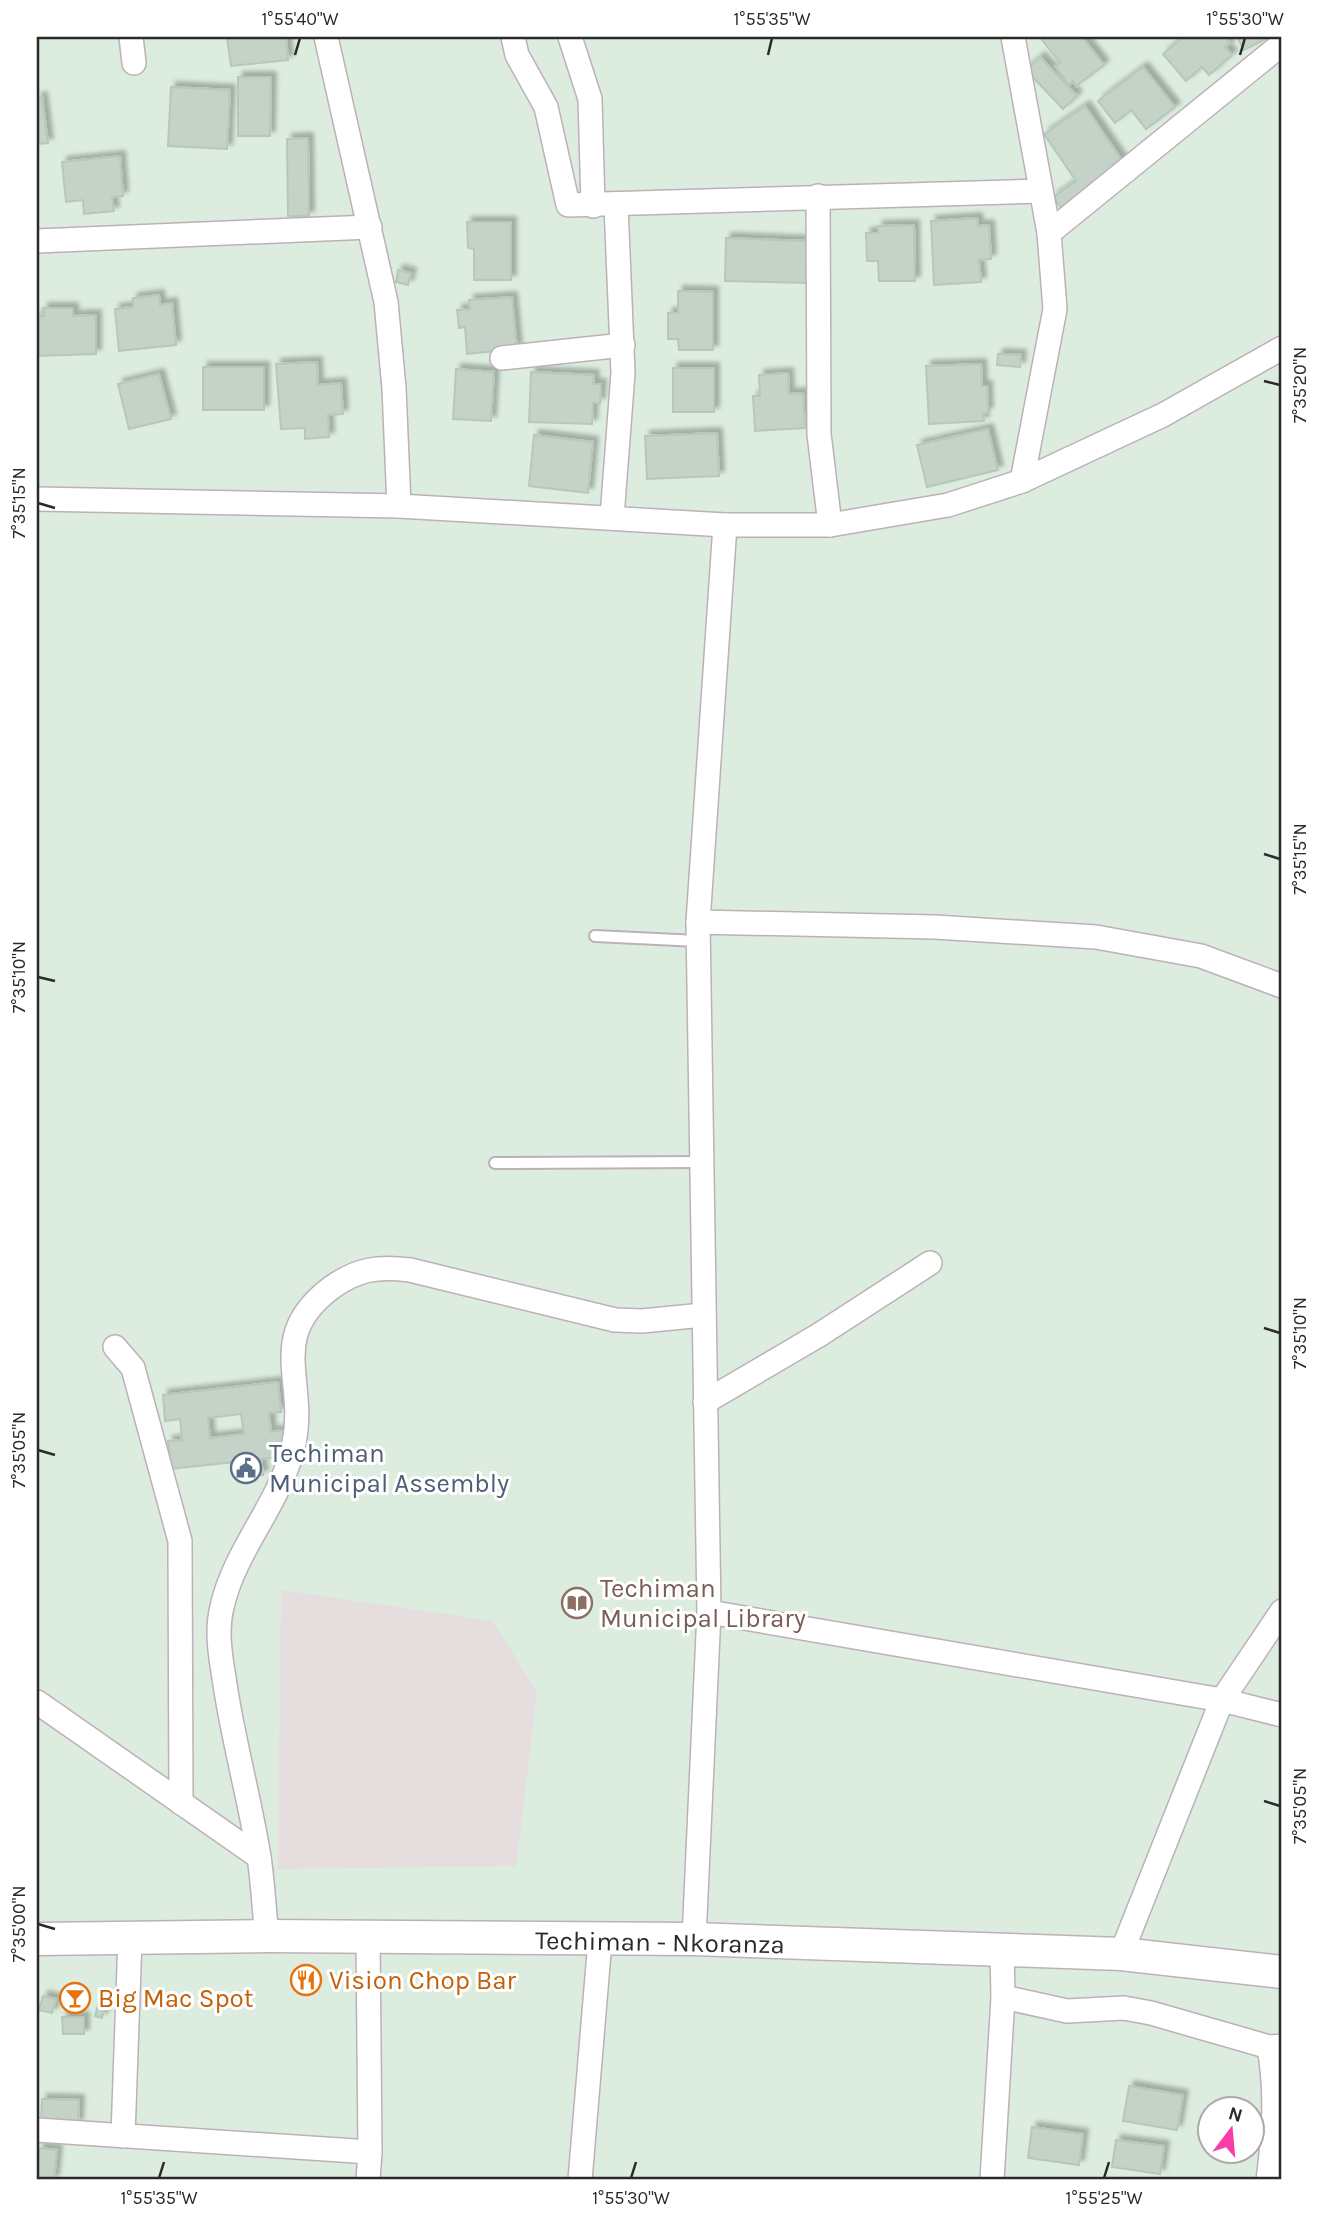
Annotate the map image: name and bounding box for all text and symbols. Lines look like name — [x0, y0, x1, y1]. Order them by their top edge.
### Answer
text: 1°55'40"W — [261, 8, 339, 30]
text: 1°55'35"W — [733, 8, 811, 30]
text: 1°55'30"W — [1206, 8, 1284, 30]
text: 7°35'20"N — [1289, 347, 1311, 423]
text: 7°35'15"N — [8, 467, 30, 539]
text: 7°35'15"N — [1289, 823, 1311, 895]
text: 7°35'10"N — [8, 941, 30, 1013]
text: 7°35'10"N — [1289, 1297, 1311, 1369]
text: 7°35'05"N — [8, 1412, 30, 1488]
place label: Techiman Municipal Assembly — [269, 1438, 509, 1499]
public building icon: Techiman Municipal Assembly — [229, 1451, 263, 1485]
place label: Techiman Municipal Library — [600, 1573, 806, 1634]
library icon: Techiman Municipal Library — [560, 1586, 594, 1620]
text: 7°35'05"N — [1289, 1768, 1311, 1844]
text: 7°35'00"N — [8, 1886, 30, 1962]
street label: Techiman - Nkoranza — [535, 1925, 785, 1960]
restaurant icon: Vision Chop Bar — [289, 1963, 323, 1997]
place label: Vision Chop Bar — [329, 1965, 517, 1996]
bar icon: Big Mac Spot — [58, 1981, 92, 2015]
place label: Big Mac Spot — [98, 1983, 254, 2014]
north arrow — [1196, 2094, 1266, 2164]
text: N — [1226, 2102, 1245, 2127]
text: 1°55'35"W — [120, 2187, 198, 2209]
text: 1°55'30"W — [592, 2187, 670, 2209]
text: 1°55'25"W — [1065, 2187, 1143, 2209]

